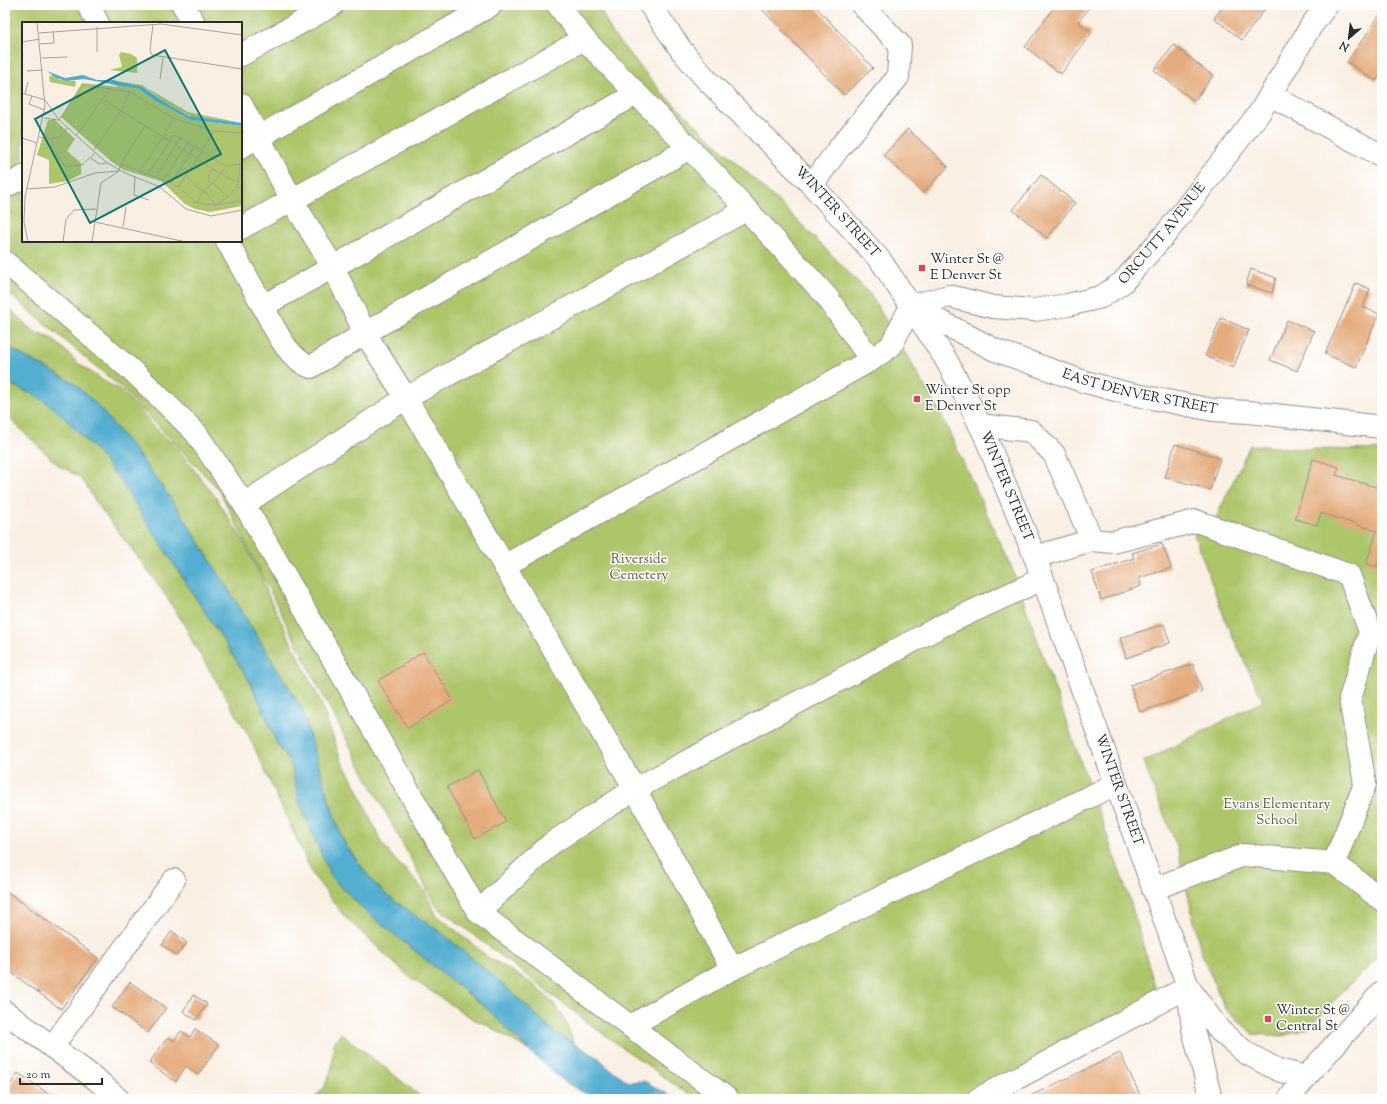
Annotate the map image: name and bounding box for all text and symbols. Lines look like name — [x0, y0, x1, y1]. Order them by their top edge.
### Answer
north arrow — [1329, 18, 1369, 58]
inset map — [22, 22, 242, 242]
text: N — [1337, 37, 1353, 56]
street label: WINTER STREET — [790, 163, 884, 263]
street label: ORCUTT AVENUE — [1115, 179, 1212, 290]
place label: Winter St @ E Denver St — [930, 250, 1004, 286]
marker: Winter St @ E Denver St — [917, 263, 927, 273]
street label: EAST DENVER STREET — [1059, 365, 1219, 421]
place label: Winter St opp E Denver St — [925, 381, 1011, 417]
marker: Winter St opp E Denver St — [912, 394, 922, 404]
street label: WINTER STREET — [974, 428, 1038, 545]
park label: Riverside Cemetery — [610, 550, 668, 586]
street label: WINTER STREET — [1089, 731, 1147, 849]
park label: Evans Elementary School — [1223, 795, 1331, 831]
place label: Winter St @ Central St — [1276, 1001, 1350, 1037]
marker: Winter St @ Central St — [1263, 1014, 1273, 1024]
scale bar — [20, 1060, 102, 1086]
text: 20 m — [26, 1066, 51, 1084]

